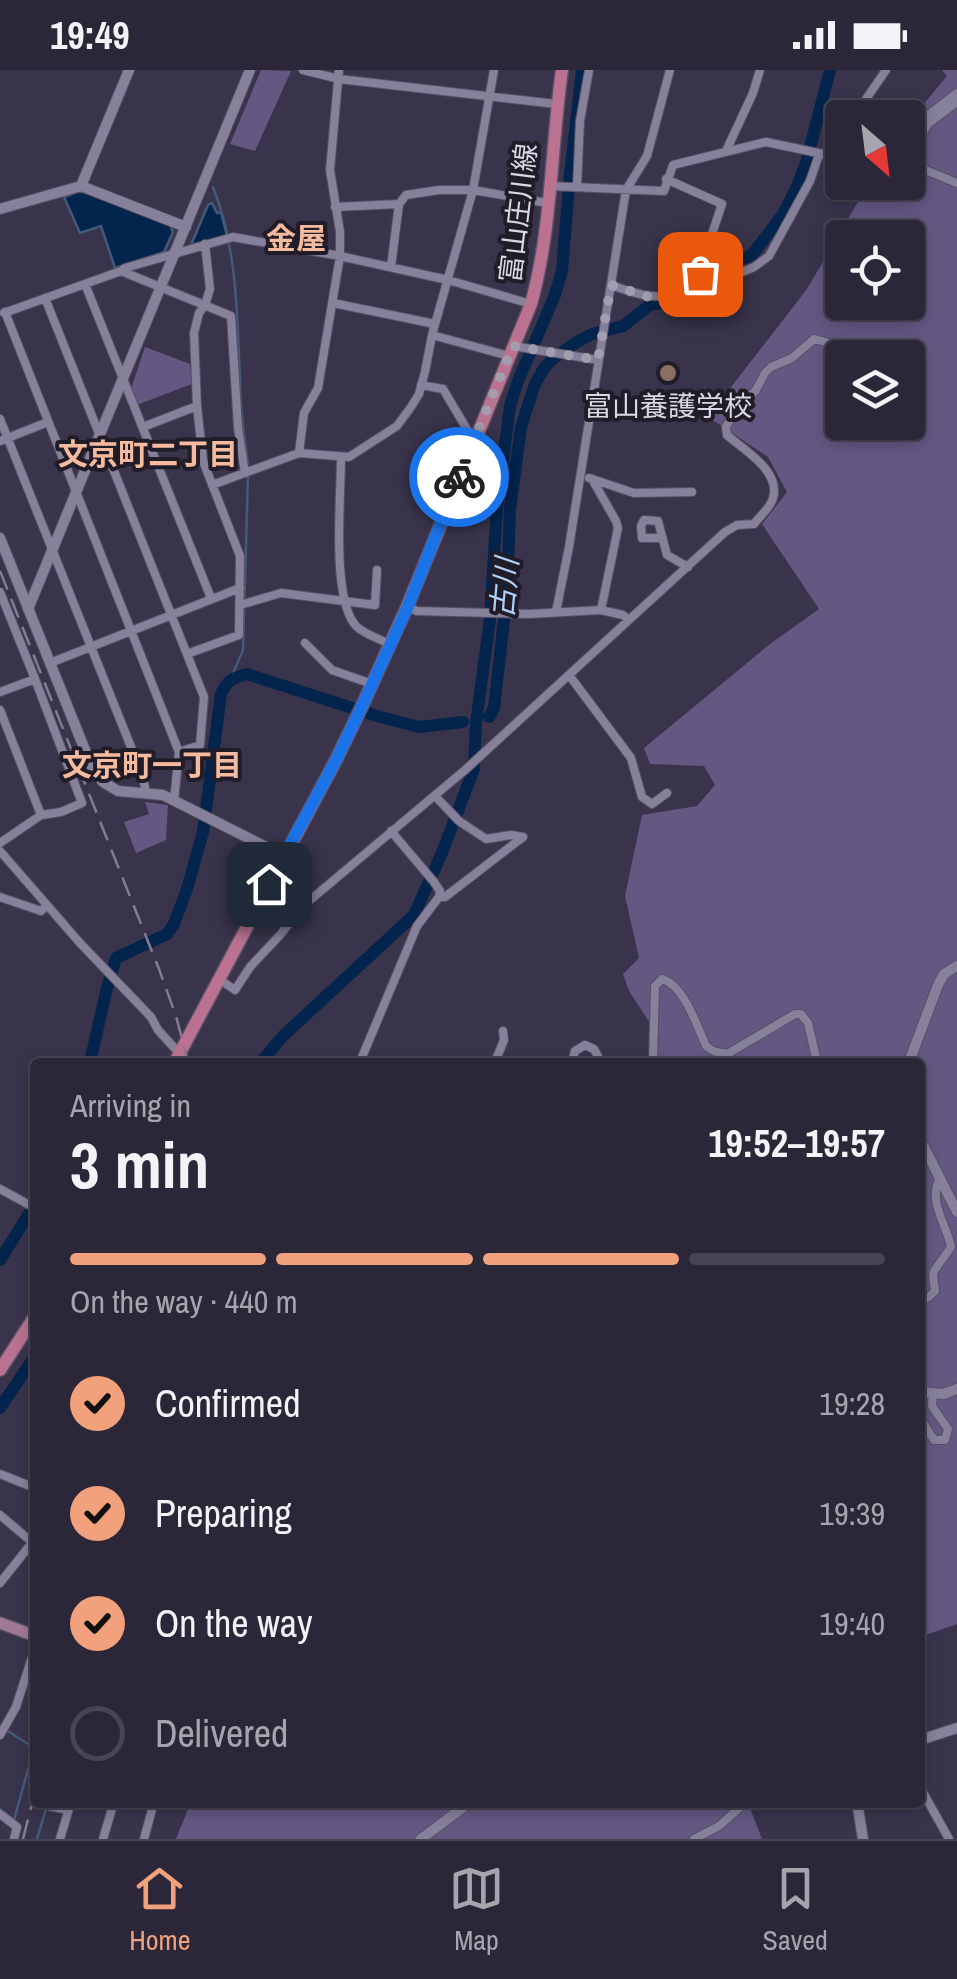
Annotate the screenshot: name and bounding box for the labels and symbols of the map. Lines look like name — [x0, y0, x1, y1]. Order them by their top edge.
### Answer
north arrow — [825, 100, 925, 200]
street label: 富山庄川線 — [491, 141, 545, 285]
district label: 金屋 — [266, 218, 326, 258]
pin — [658, 232, 743, 317]
marker: 富山養護学校 — [657, 362, 679, 384]
place label: 富山養護学校 — [584, 387, 752, 425]
courier — [409, 427, 509, 527]
district label: 文京町二丁目 — [58, 434, 238, 474]
water label: 古川 — [481, 553, 527, 620]
district label: 文京町一丁目 — [62, 745, 242, 785]
pin — [227, 842, 312, 927]

